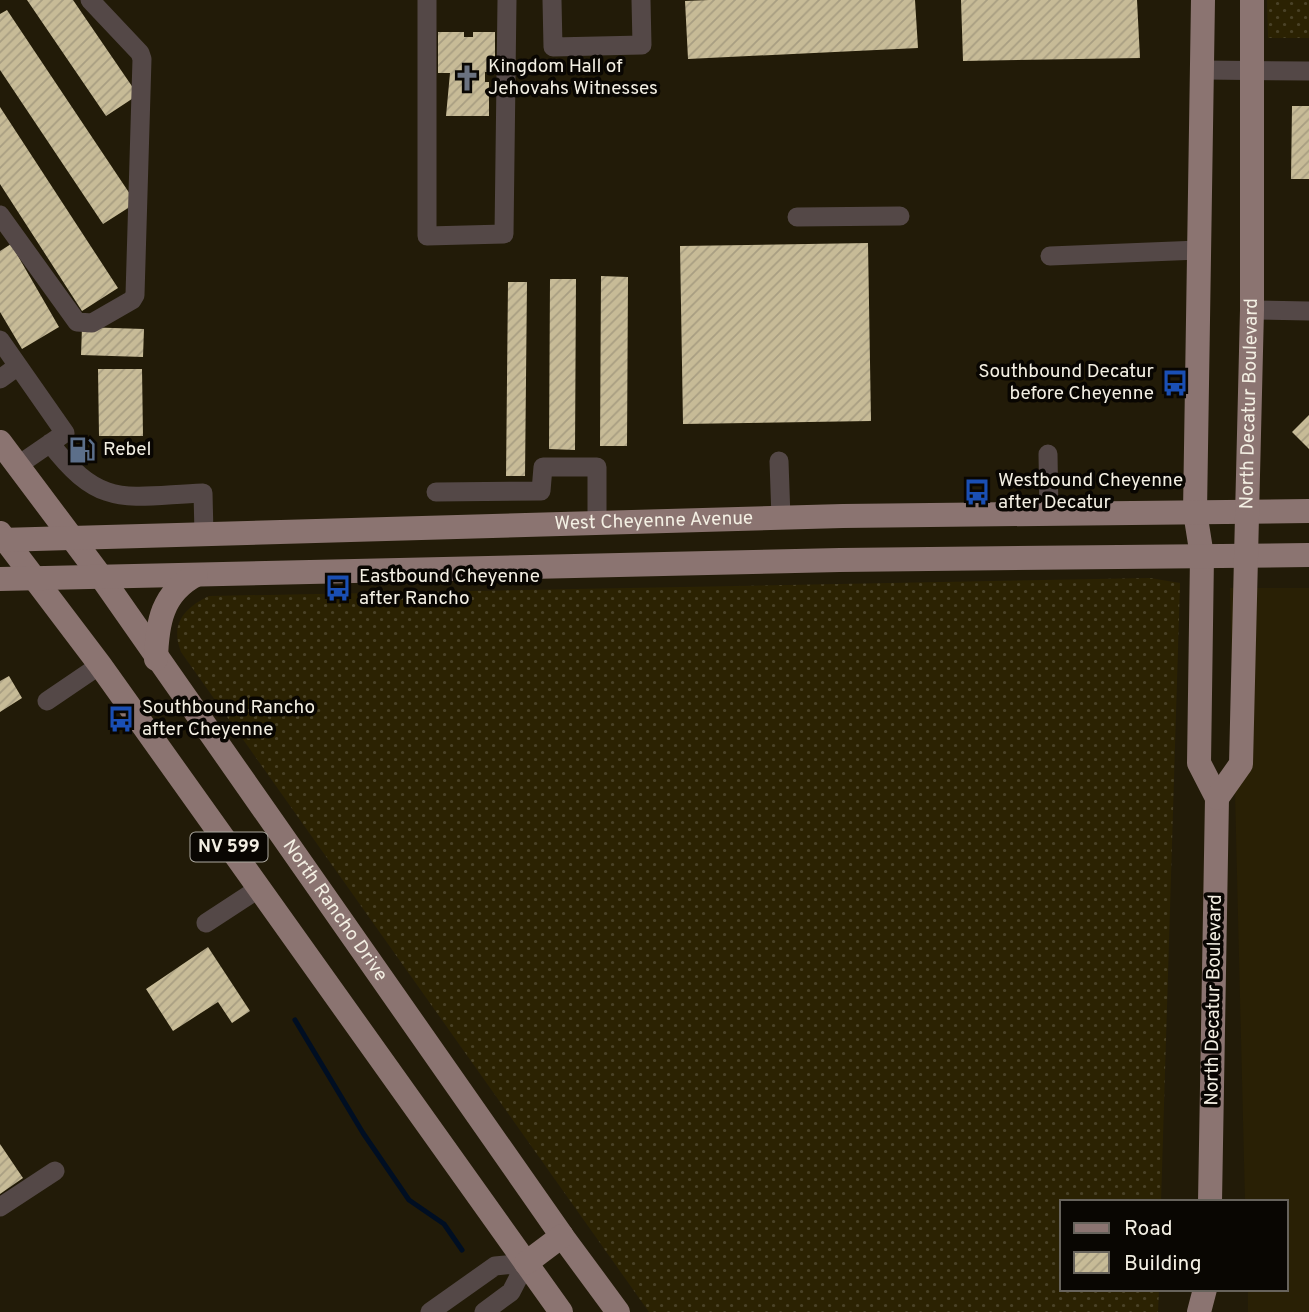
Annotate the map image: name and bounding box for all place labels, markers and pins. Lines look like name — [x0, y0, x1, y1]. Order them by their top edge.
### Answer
place label: Kingdom Hall of Jehovahs Witnesses — [488, 55, 658, 101]
church icon: Kingdom Hall of Jehovahs Witnesses — [452, 63, 482, 93]
place label: Southbound Decatur before Cheyenne — [978, 360, 1155, 406]
bus stop icon: Southbound Decatur before Cheyenne — [1160, 368, 1190, 398]
fuel station icon: Rebel — [67, 435, 97, 465]
place label: Rebel — [103, 438, 152, 462]
place label: Westbound Cheyenne after Decatur — [998, 469, 1183, 515]
bus stop icon: Westbound Cheyenne after Decatur — [962, 477, 992, 507]
place label: Eastbound Cheyenne after Rancho — [359, 565, 540, 611]
bus stop icon: Eastbound Cheyenne after Rancho — [323, 573, 353, 603]
place label: Southbound Rancho after Cheyenne — [142, 696, 315, 742]
bus stop icon: Southbound Rancho after Cheyenne — [106, 704, 136, 734]

